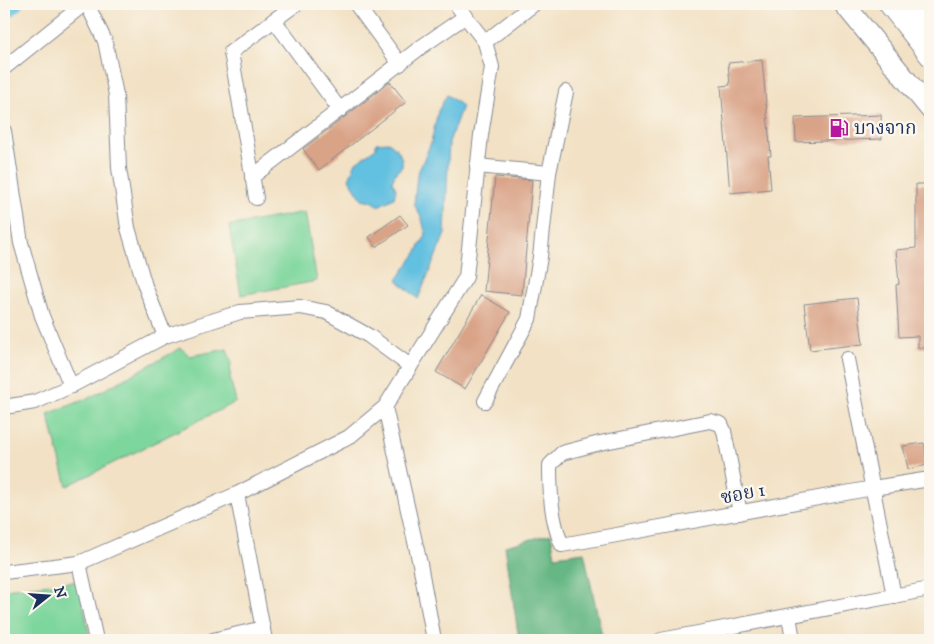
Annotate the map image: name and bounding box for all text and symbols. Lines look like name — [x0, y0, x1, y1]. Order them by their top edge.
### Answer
fuel station icon: บางจาก — [828, 117, 850, 139]
place label: บางจาก — [854, 117, 917, 140]
street label: ซอย 1 — [719, 478, 767, 510]
north arrow — [22, 572, 72, 622]
text: N — [49, 584, 70, 601]

